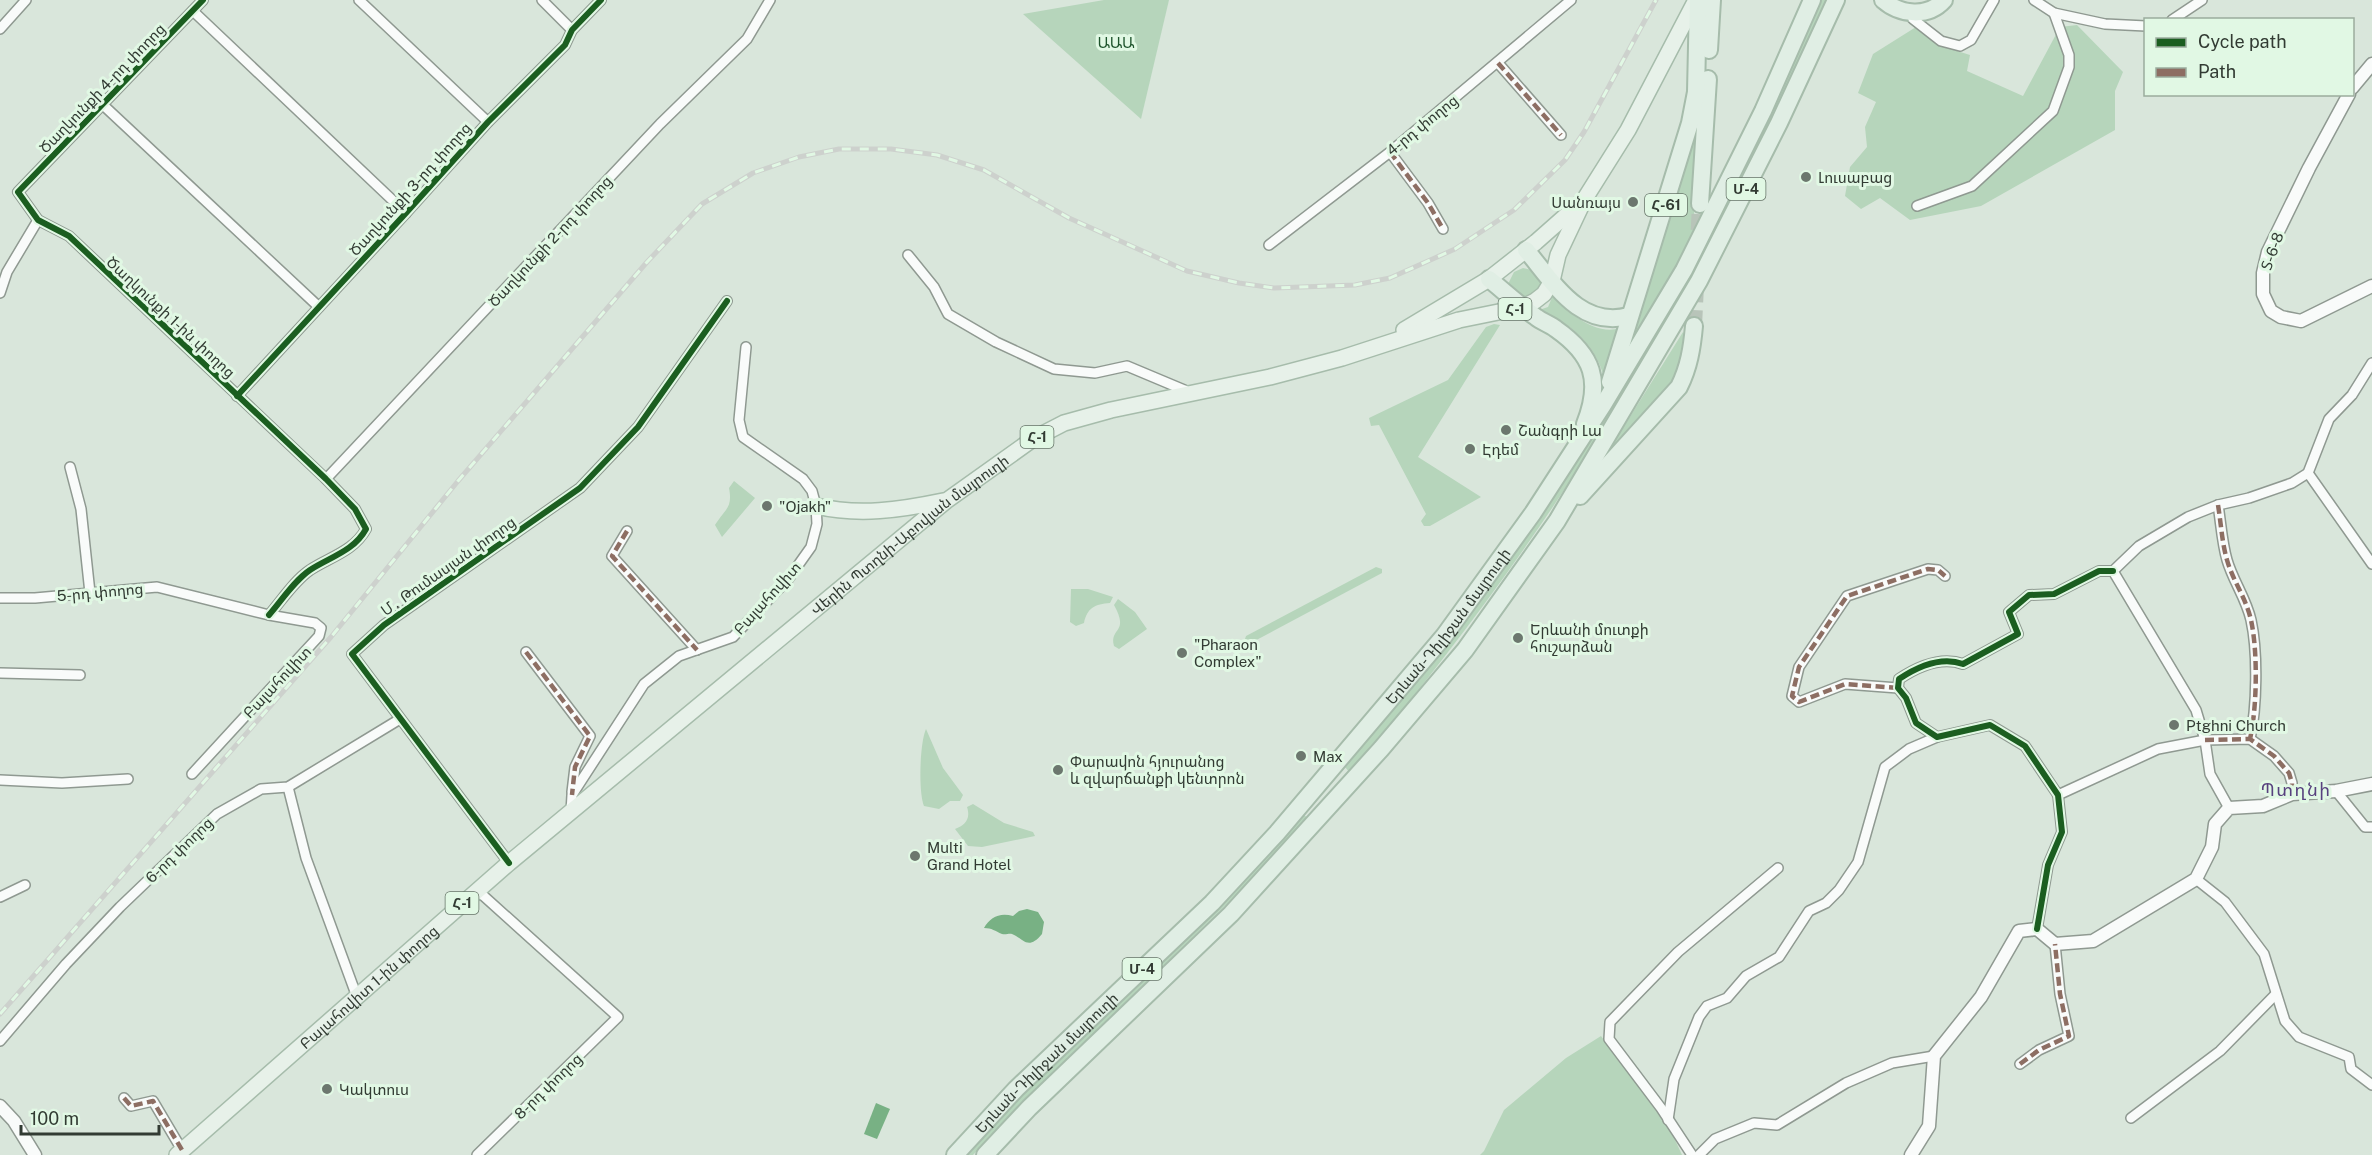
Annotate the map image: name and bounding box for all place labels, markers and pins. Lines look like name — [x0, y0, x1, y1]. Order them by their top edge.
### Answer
place label: Լուսաբաց — [1818, 169, 1892, 187]
marker: Լուսաբաց — [1799, 170, 1813, 184]
place label: Սանռայս — [1551, 194, 1621, 212]
marker: Սանռայս — [1626, 195, 1640, 209]
place label: Շանգրի Լա — [1518, 422, 1602, 440]
marker: Շանգրի Լա — [1499, 423, 1513, 437]
place label: Էդեմ — [1482, 441, 1519, 459]
marker: Էդեմ — [1463, 442, 1477, 456]
place label: "Ojakh" — [779, 498, 831, 515]
marker: "Ojakh" — [760, 499, 774, 513]
place label: Երևանի մուտքի հուշարձան — [1530, 621, 1649, 656]
marker: Երևանի մուտքի հուշարձան — [1511, 631, 1525, 645]
place label: "Pharaon Complex" — [1194, 636, 1262, 670]
marker: "Pharaon Complex" — [1175, 646, 1189, 660]
place label: Ptghni Church — [2186, 717, 2286, 734]
marker: Ptghni Church — [2167, 718, 2181, 732]
place label: Max — [1313, 748, 1343, 765]
marker: Max — [1294, 749, 1308, 763]
place label: Փարավոն հյուրանոց և զվարճանքի կենտրոն — [1070, 753, 1245, 788]
marker: Փարավոն հյուրանոց և զվարճանքի կենտրոն — [1051, 763, 1065, 777]
place label: Multi Grand Hotel — [927, 839, 1011, 873]
marker: Multi Grand Hotel — [908, 849, 922, 863]
place label: Կակտուս — [339, 1081, 409, 1099]
marker: Կակտուս — [320, 1082, 334, 1096]

